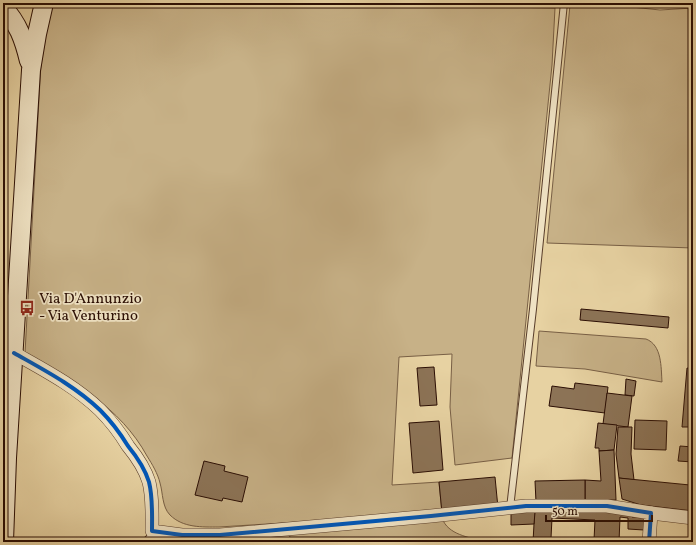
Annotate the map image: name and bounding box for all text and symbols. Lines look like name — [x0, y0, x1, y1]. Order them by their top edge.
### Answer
place label: Via D'Annunzio - Via Venturino — [39, 289, 142, 327]
bus stop icon: Via D'Annunzio - Via Venturino — [18, 299, 36, 317]
scale bar — [546, 497, 652, 523]
text: 50 m — [552, 504, 578, 520]

